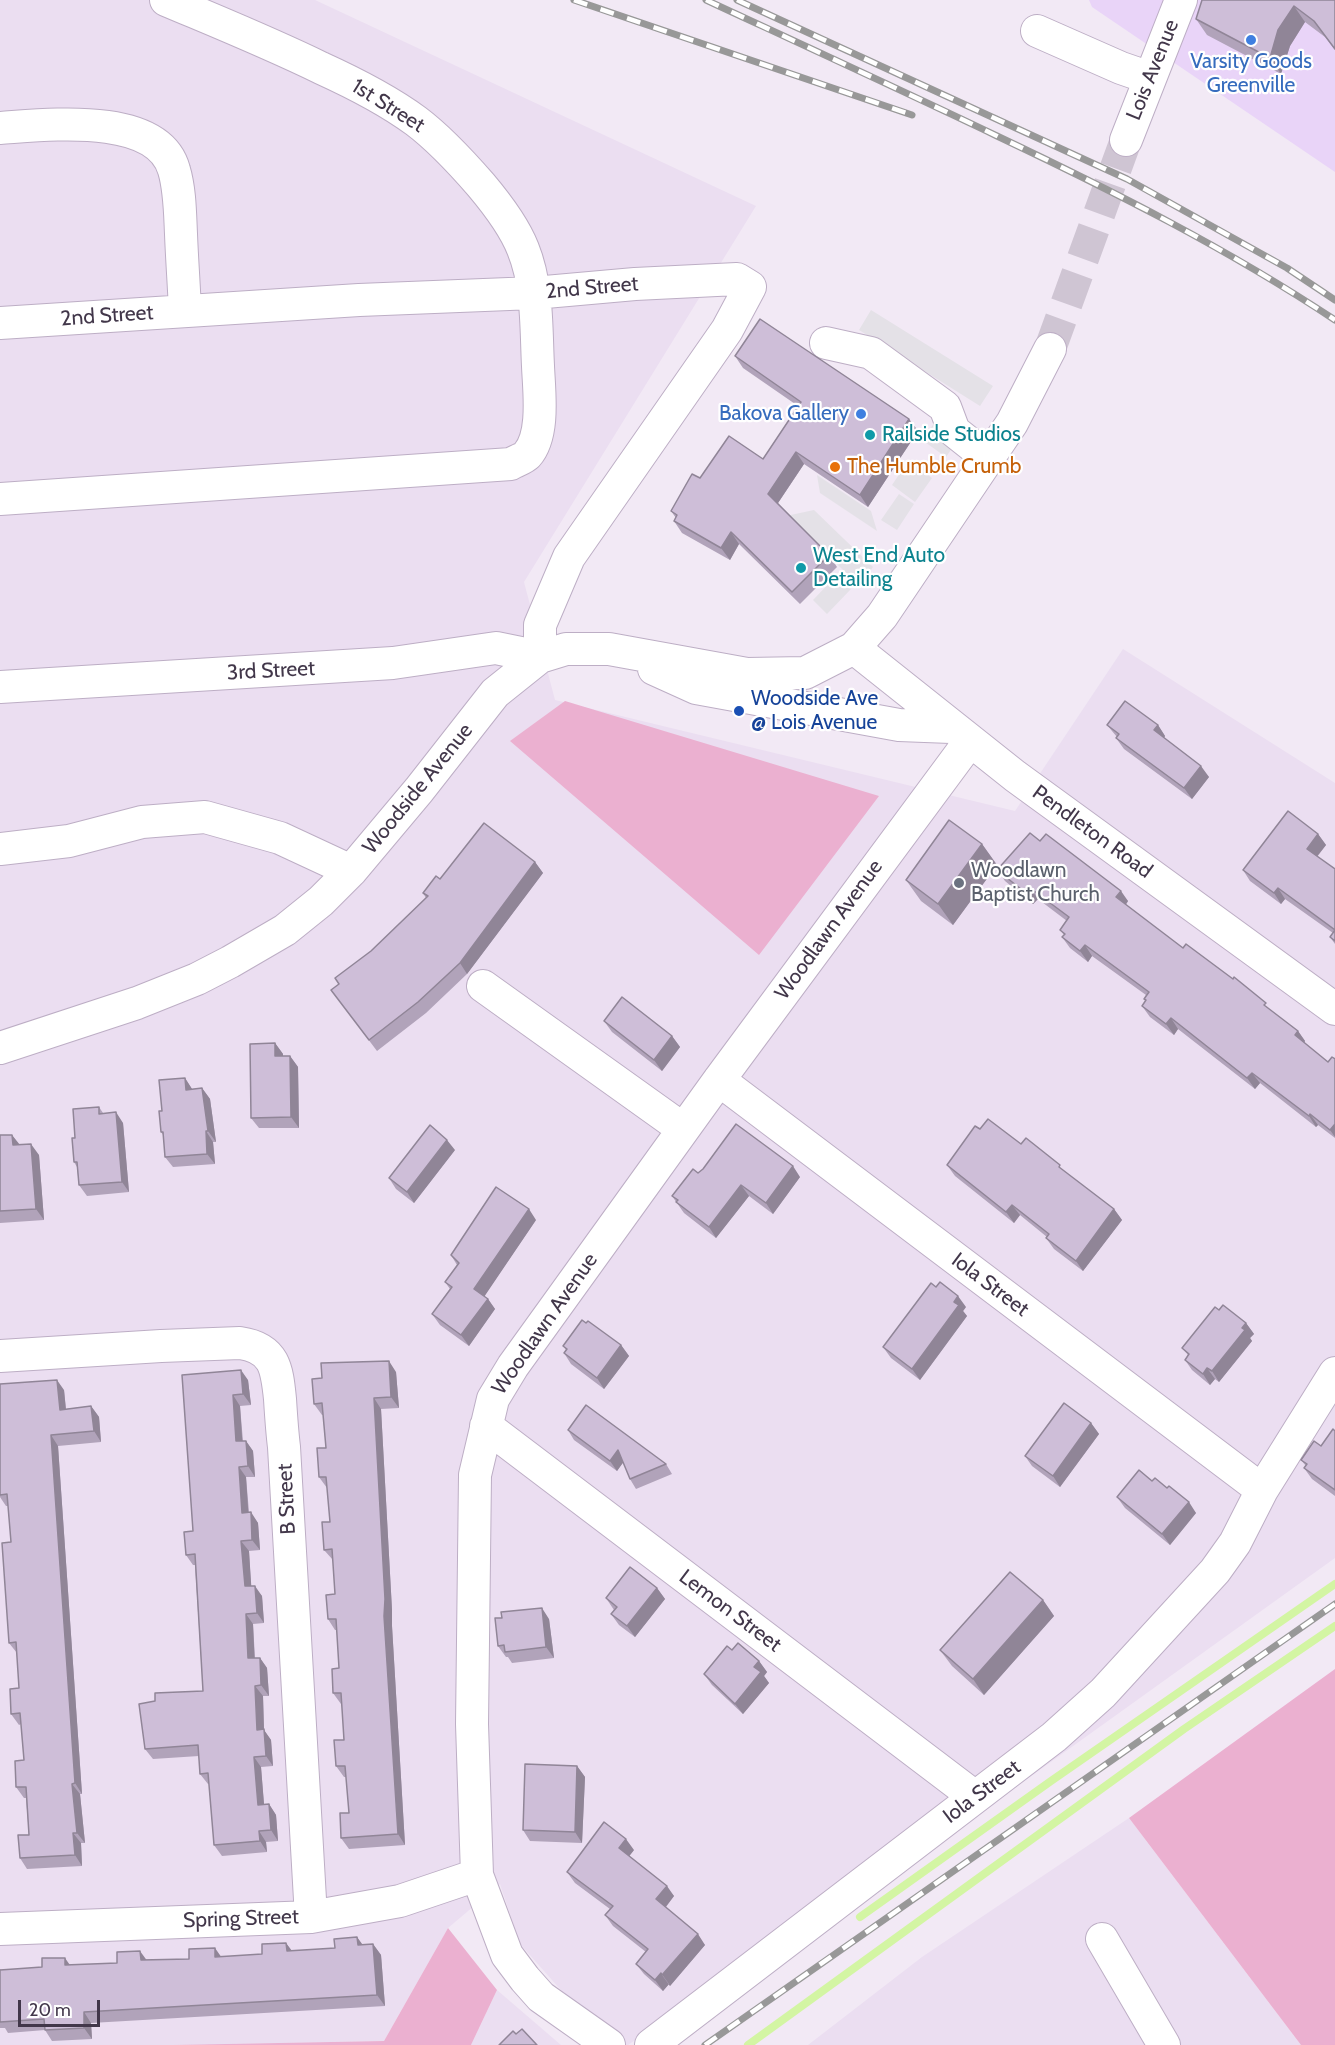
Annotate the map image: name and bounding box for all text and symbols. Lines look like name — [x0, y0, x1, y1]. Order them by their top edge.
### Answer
street label: Lois Avenue — [1121, 16, 1185, 124]
marker: Varsity Goods Greenville — [1244, 33, 1258, 47]
place label: Varsity Goods Greenville — [1190, 49, 1312, 99]
street label: 1st Street — [347, 74, 429, 138]
street label: 2nd Street — [545, 271, 639, 305]
street label: 2nd Street — [60, 300, 154, 332]
place label: Bakova Gallery — [719, 401, 849, 427]
marker: Bakova Gallery — [854, 407, 868, 421]
place label: Railside Studios — [882, 422, 1021, 448]
marker: Railside Studios — [863, 428, 877, 442]
place label: The Humble Crumb — [847, 454, 1021, 480]
marker: The Humble Crumb — [828, 460, 842, 474]
place label: West End Auto Detailing — [813, 543, 945, 593]
marker: West End Auto Detailing — [794, 561, 808, 575]
street label: 3rd Street — [226, 656, 316, 686]
place label: Woodside Ave @ Lois Avenue — [751, 686, 878, 736]
marker: Woodside Ave @ Lois Avenue — [732, 704, 746, 718]
street label: Woodside Avenue — [358, 719, 478, 859]
street label: Pendleton Road — [1027, 780, 1157, 884]
street label: Woodlawn Avenue — [770, 855, 888, 1005]
place label: Woodlawn Baptist Church — [971, 858, 1100, 908]
marker: Woodlawn Baptist Church — [952, 876, 966, 890]
street label: Woodlawn Avenue — [487, 1248, 603, 1400]
street label: Iola Street — [946, 1248, 1034, 1322]
street label: B Street — [273, 1463, 301, 1535]
street label: Lemon Street — [674, 1564, 786, 1658]
street label: Iola Street — [938, 1755, 1026, 1829]
street label: Spring Street — [183, 1904, 299, 1934]
scale bar — [21, 1988, 104, 2026]
text: 20 m — [29, 1999, 71, 2021]

